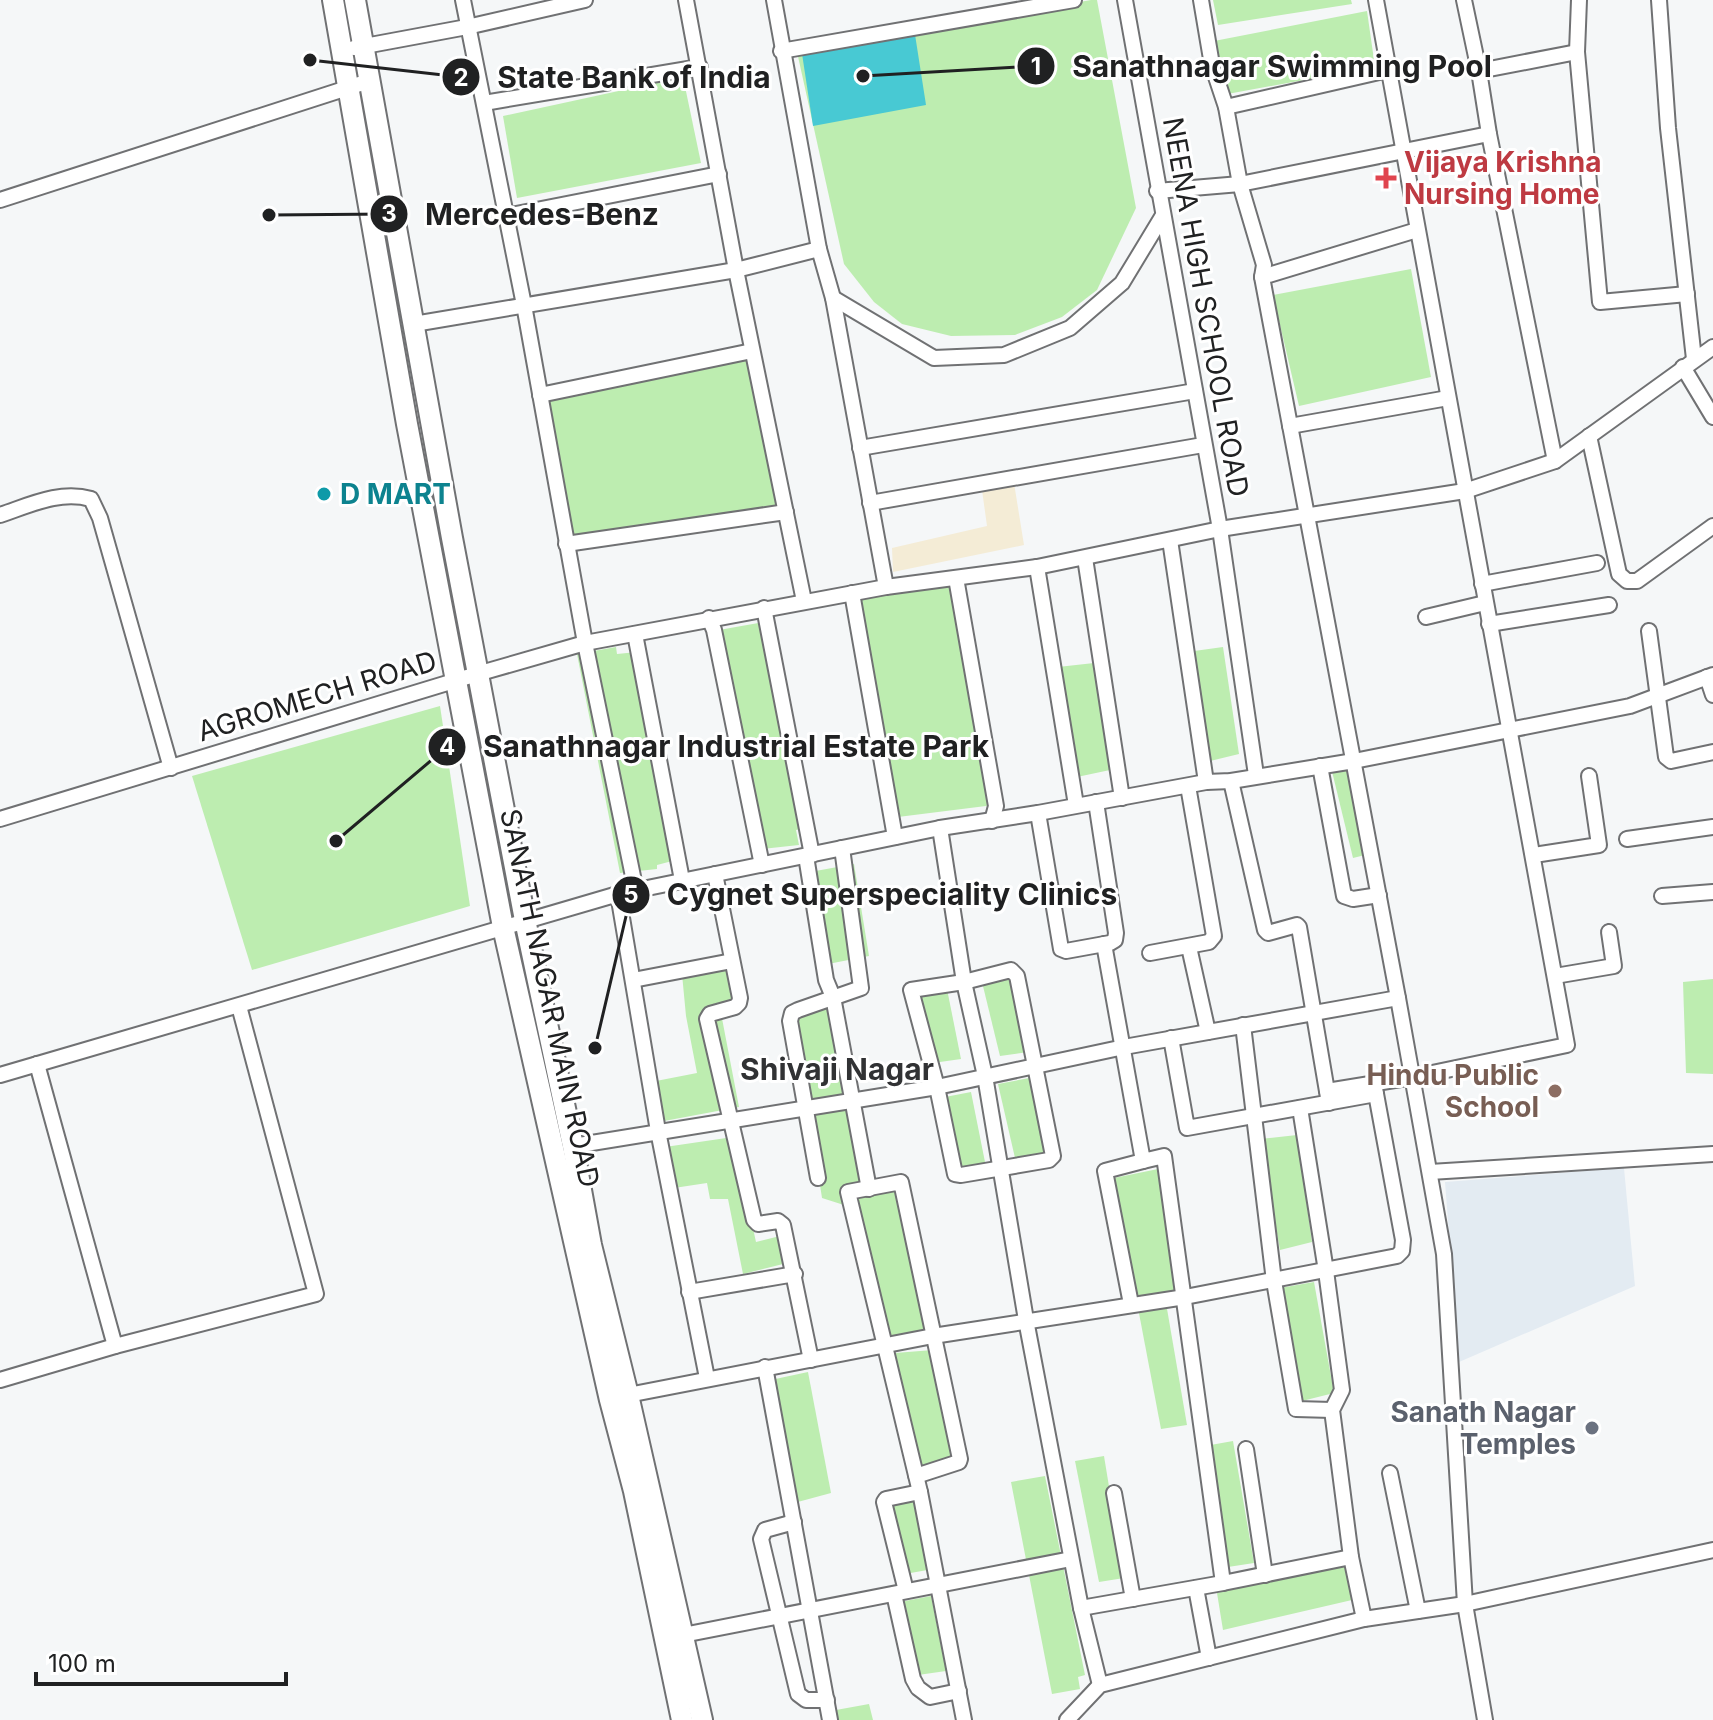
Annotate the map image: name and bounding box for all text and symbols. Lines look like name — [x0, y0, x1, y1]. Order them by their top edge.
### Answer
callout: Sanathnagar Swimming Pool — [1016, 39, 1507, 93]
text: Sanathnagar Swimming Pool — [1072, 48, 1492, 84]
callout: State Bank of India — [441, 50, 787, 104]
text: 1 — [1031, 52, 1041, 81]
text: State Bank of India — [497, 59, 771, 95]
text: 2 — [453, 63, 469, 92]
street label: NEENA HIGH SCHOOL ROAD — [1156, 115, 1256, 499]
place label: Vijaya Krishna Nursing Home — [1404, 145, 1601, 211]
marker: Vijaya Krishna Nursing Home — [1375, 167, 1397, 189]
callout: Mercedes-Benz — [369, 187, 675, 241]
text: Mercedes-Benz — [425, 196, 659, 232]
text: 3 — [381, 199, 397, 228]
place label: D MART — [340, 477, 451, 511]
marker: D MART — [315, 485, 333, 503]
street label: AGROMECH ROAD — [193, 643, 441, 749]
callout: Sanathnagar Industrial Estate Park — [427, 720, 1005, 774]
text: Sanathnagar Industrial Estate Park — [483, 728, 990, 764]
text: 4 — [439, 732, 455, 761]
street label: SANATH NAGAR MAIN ROAD — [493, 806, 607, 1190]
callout: Cygnet Superspeciality Clinics — [611, 868, 1134, 922]
text: Cygnet Superspeciality Clinics — [667, 876, 1117, 912]
text: 5 — [623, 880, 639, 909]
district label: Shivaji Nagar — [740, 1051, 934, 1087]
place label: Hindu Public School — [1366, 1058, 1539, 1124]
marker: Hindu Public School — [1546, 1082, 1564, 1100]
place label: Sanath Nagar Temples — [1390, 1395, 1576, 1461]
marker: Sanath Nagar Temples — [1583, 1419, 1601, 1437]
scale bar — [36, 1636, 286, 1686]
text: 100 m — [48, 1649, 116, 1678]

